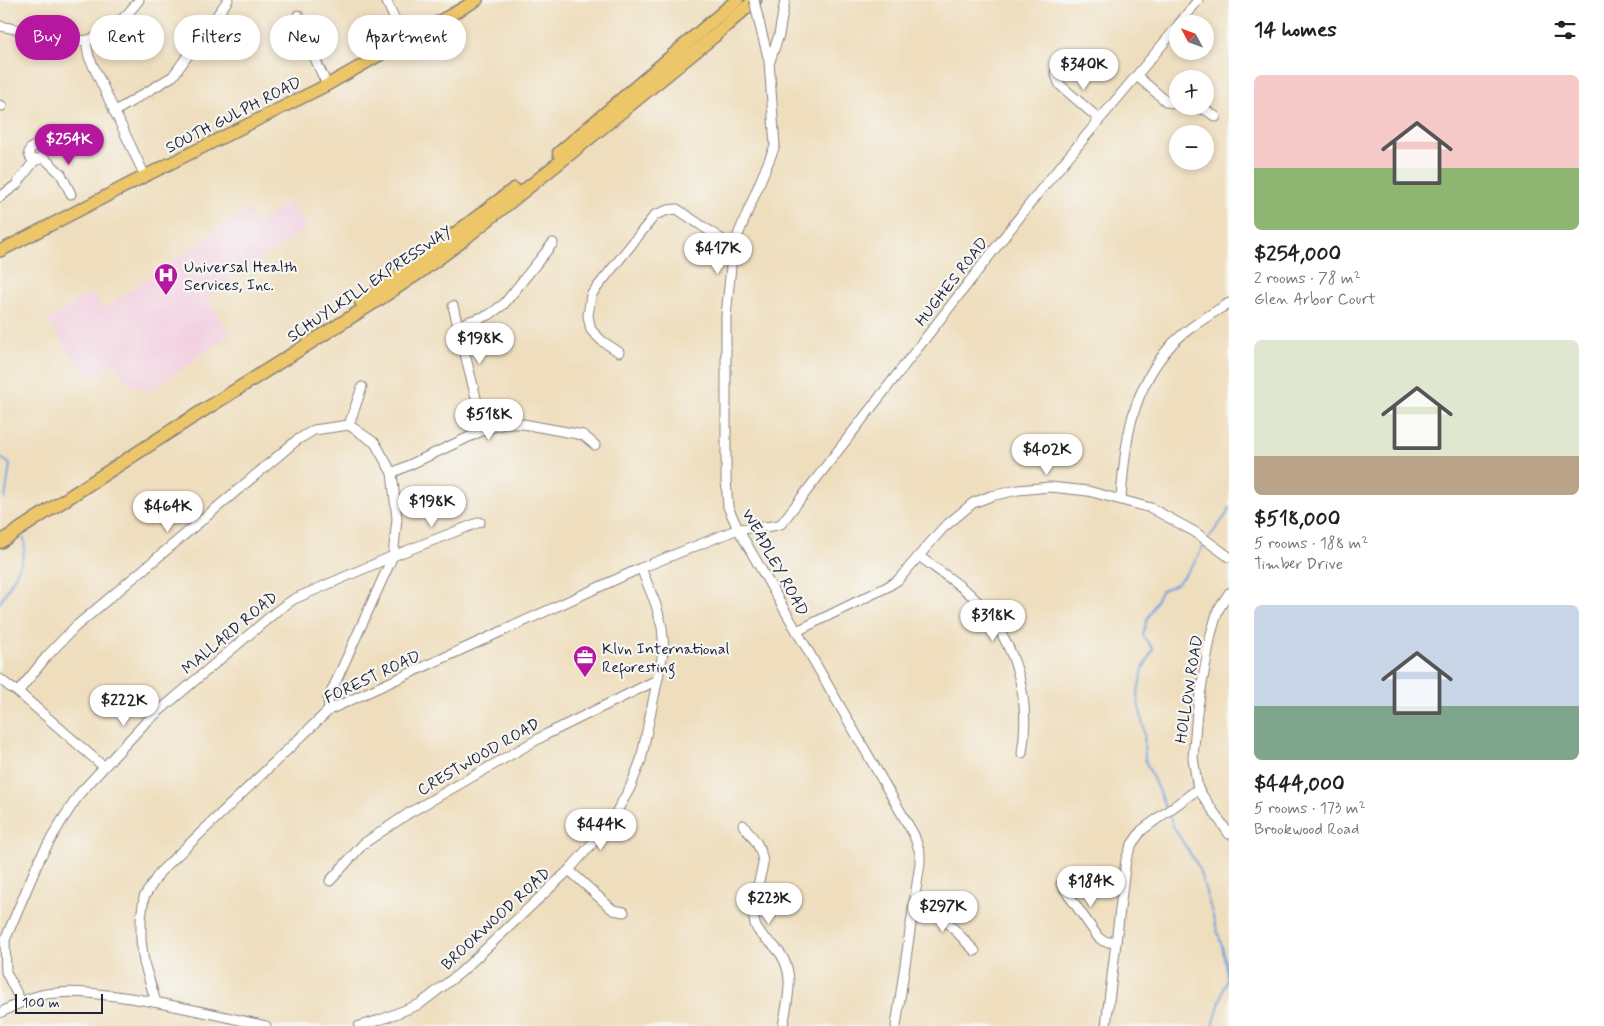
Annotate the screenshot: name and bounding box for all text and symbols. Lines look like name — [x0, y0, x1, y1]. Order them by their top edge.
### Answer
chip: Buy — [15, 15, 80, 60]
chip: Rent — [90, 15, 164, 60]
chip: Filters — [174, 15, 260, 60]
chip: New — [270, 15, 338, 60]
chip: Apartment — [348, 15, 466, 60]
north arrow — [1169, 15, 1214, 60]
map controls — [1169, 15, 1214, 170]
text: 14 homes — [1254, 16, 1337, 44]
icon: filters — [1551, 16, 1579, 44]
pin: $340K — [1049, 48, 1119, 91]
text: $340K — [1060, 54, 1108, 75]
button: + — [1169, 70, 1214, 115]
street label: SOUTH GULPH ROAD — [162, 72, 305, 159]
icon: home — [1372, 108, 1462, 198]
pin: $254K — [34, 124, 104, 166]
button: − — [1169, 125, 1214, 170]
text: $254K — [46, 129, 92, 150]
street label: SCHUYLKILL EXPRESSWAY — [283, 221, 456, 347]
pin: $417K — [683, 232, 753, 275]
street label: HUGHES ROAD — [911, 233, 994, 331]
text: $417K — [695, 238, 741, 259]
text: $254,000 — [1254, 240, 1341, 268]
place label: Universal Health Services, Inc. — [184, 257, 297, 296]
hospital icon: Universal Health Services, Inc. — [153, 262, 179, 296]
text: 2 rooms · 78 m² — [1254, 268, 1361, 289]
text: Glen Arbor Court — [1254, 289, 1376, 310]
pin: $198K — [445, 322, 515, 365]
text: $198K — [457, 328, 503, 349]
icon: home — [1372, 373, 1462, 463]
pin: $518K — [454, 398, 524, 441]
text: $518K — [466, 404, 512, 425]
pin: $402K — [1012, 434, 1082, 476]
text: $402K — [1023, 439, 1071, 460]
pin: $198K — [397, 486, 467, 528]
pin: $464K — [133, 490, 203, 533]
text: $198K — [409, 491, 455, 512]
text: $464K — [144, 496, 192, 517]
street label: WEADLEY ROAD — [737, 505, 813, 620]
text: $518,000 — [1254, 505, 1340, 533]
text: 5 rooms · 188 m² — [1254, 533, 1368, 554]
text: Timber Drive — [1254, 554, 1343, 575]
street label: MALLARD ROAD — [178, 587, 282, 679]
pin: $318K — [958, 600, 1028, 642]
text: $318K — [971, 605, 1015, 626]
street label: HOLLOW ROAD — [1171, 634, 1208, 745]
icon: home — [1372, 638, 1462, 728]
place label: Klvn International Reforesting — [602, 639, 730, 680]
office icon: Klvn International Reforesting — [572, 644, 598, 678]
street label: FOREST ROAD — [321, 646, 424, 709]
pin: $222K — [89, 684, 159, 727]
text: $222K — [101, 690, 147, 711]
street label: CRESTWOOD ROAD — [414, 714, 544, 801]
text: $444,000 — [1254, 770, 1345, 798]
text: 5 rooms · 173 m² — [1254, 798, 1366, 819]
pin: $444K — [566, 808, 636, 851]
text: $444K — [576, 814, 626, 835]
text: Brookwood Road — [1254, 819, 1359, 840]
street label: BROOKWOOD ROAD — [437, 863, 555, 975]
pin: $184K — [1056, 866, 1126, 908]
text: $184K — [1068, 871, 1114, 892]
pin: $223K — [734, 882, 804, 925]
text: $223K — [747, 888, 791, 909]
pin: $297K — [908, 890, 978, 933]
text: $297K — [919, 896, 967, 917]
scale bar — [15, 991, 102, 1014]
text: 100 m — [22, 994, 60, 1012]

